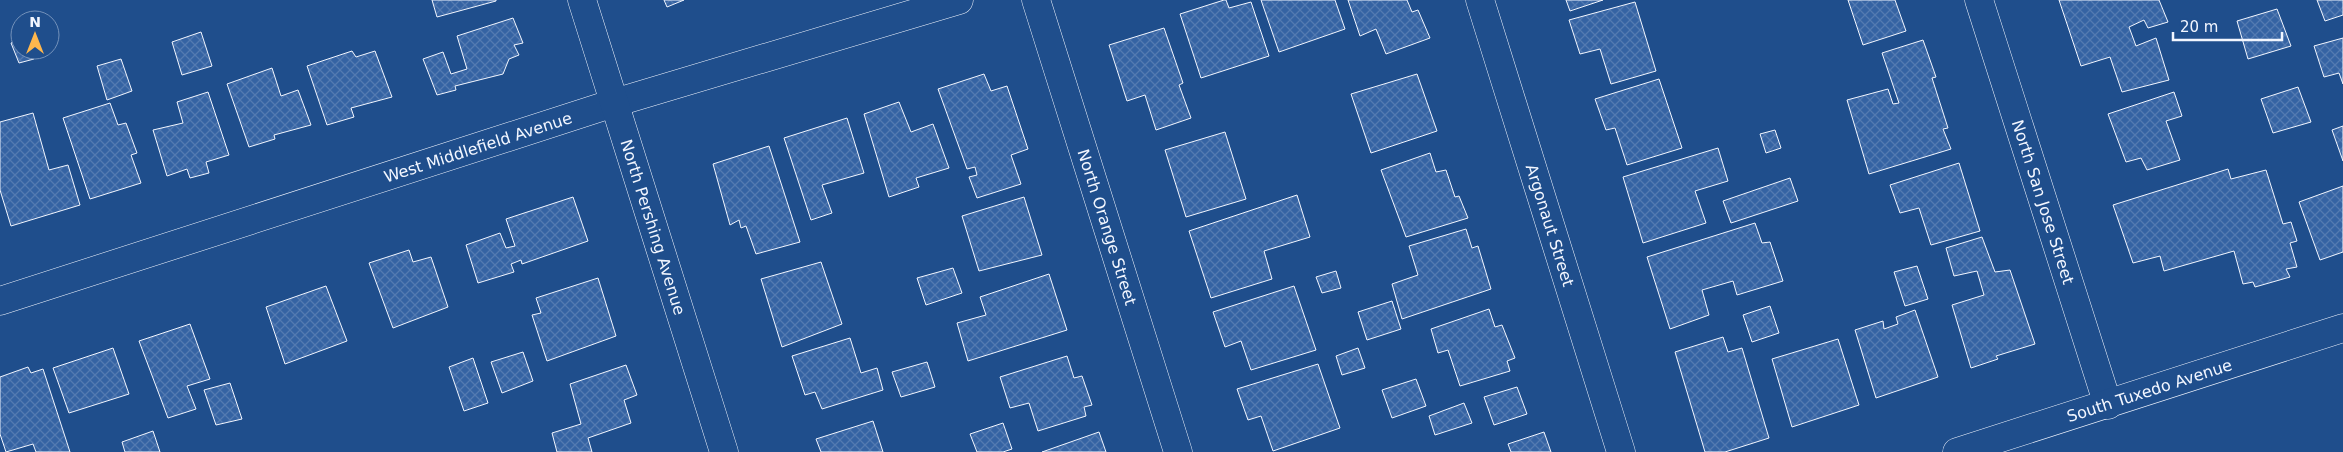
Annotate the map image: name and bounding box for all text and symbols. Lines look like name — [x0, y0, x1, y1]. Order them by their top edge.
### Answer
north arrow — [10, 10, 60, 60]
scale bar — [2173, 10, 2282, 42]
text: N — [29, 14, 41, 30]
text: 20 m — [2180, 18, 2218, 36]
street label: West Middlefield Avenue — [382, 108, 574, 187]
street label: North San Jose Street — [2008, 118, 2078, 287]
street label: North Pershing Avenue — [616, 137, 689, 317]
street label: North Orange Street — [1073, 147, 1140, 308]
street label: Argonaut Street — [1522, 162, 1578, 289]
street label: South Tuxedo Avenue — [2064, 355, 2234, 426]

